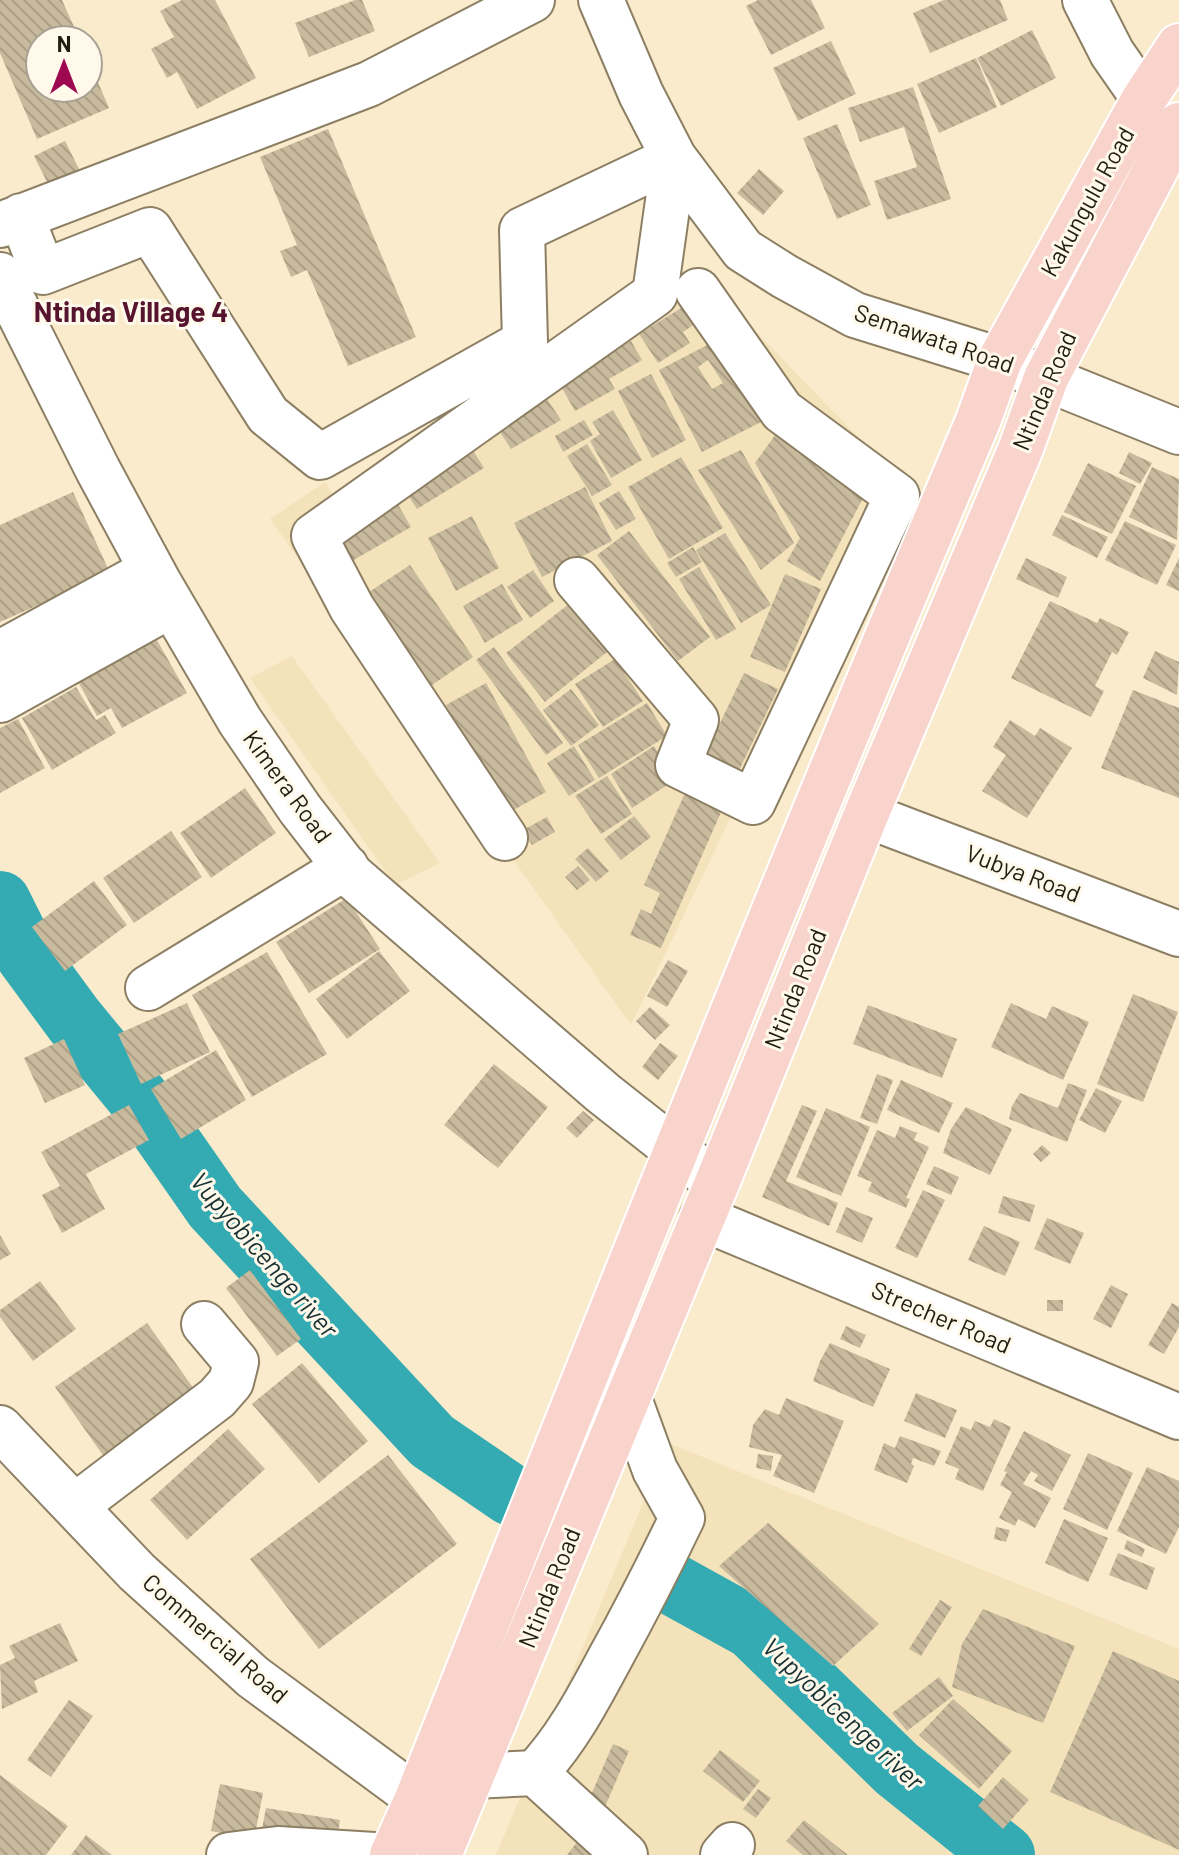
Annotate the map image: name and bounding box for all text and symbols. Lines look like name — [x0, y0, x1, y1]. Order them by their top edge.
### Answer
north arrow — [24, 24, 104, 104]
text: N — [57, 30, 71, 56]
street label: Kakungulu Road — [1034, 121, 1140, 281]
district label: Ntinda Village 4 — [34, 294, 228, 328]
street label: Semawata Road — [851, 297, 1018, 378]
street label: Ntinda Road — [1005, 326, 1082, 455]
street label: Kimera Road — [238, 724, 339, 848]
street label: Vubya Road — [962, 837, 1085, 908]
street label: Ntinda Road — [757, 924, 832, 1053]
water label: Vupyobicenge river — [185, 1165, 346, 1344]
street label: Strecher Road — [867, 1274, 1016, 1359]
street label: Ntinda Road — [511, 1523, 586, 1652]
street label: Commercial Road — [137, 1567, 294, 1709]
water label: Vupyobicenge river — [757, 1630, 932, 1796]

